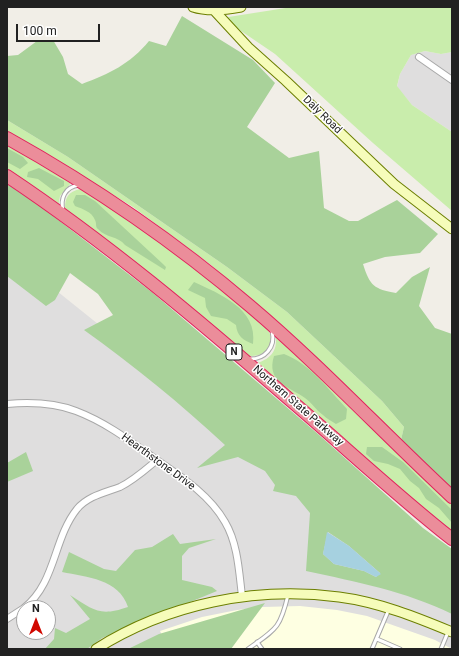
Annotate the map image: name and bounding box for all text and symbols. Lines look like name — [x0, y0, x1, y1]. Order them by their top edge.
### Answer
scale bar — [18, 16, 102, 42]
text: 100 m — [23, 24, 57, 38]
street label: Daly Road — [300, 93, 344, 137]
road number: N — [226, 344, 242, 360]
street label: Northern State Parkway — [250, 363, 346, 449]
street label: Hearthstone Drive — [118, 431, 198, 493]
north arrow — [16, 600, 56, 640]
text: N — [32, 602, 40, 615]

